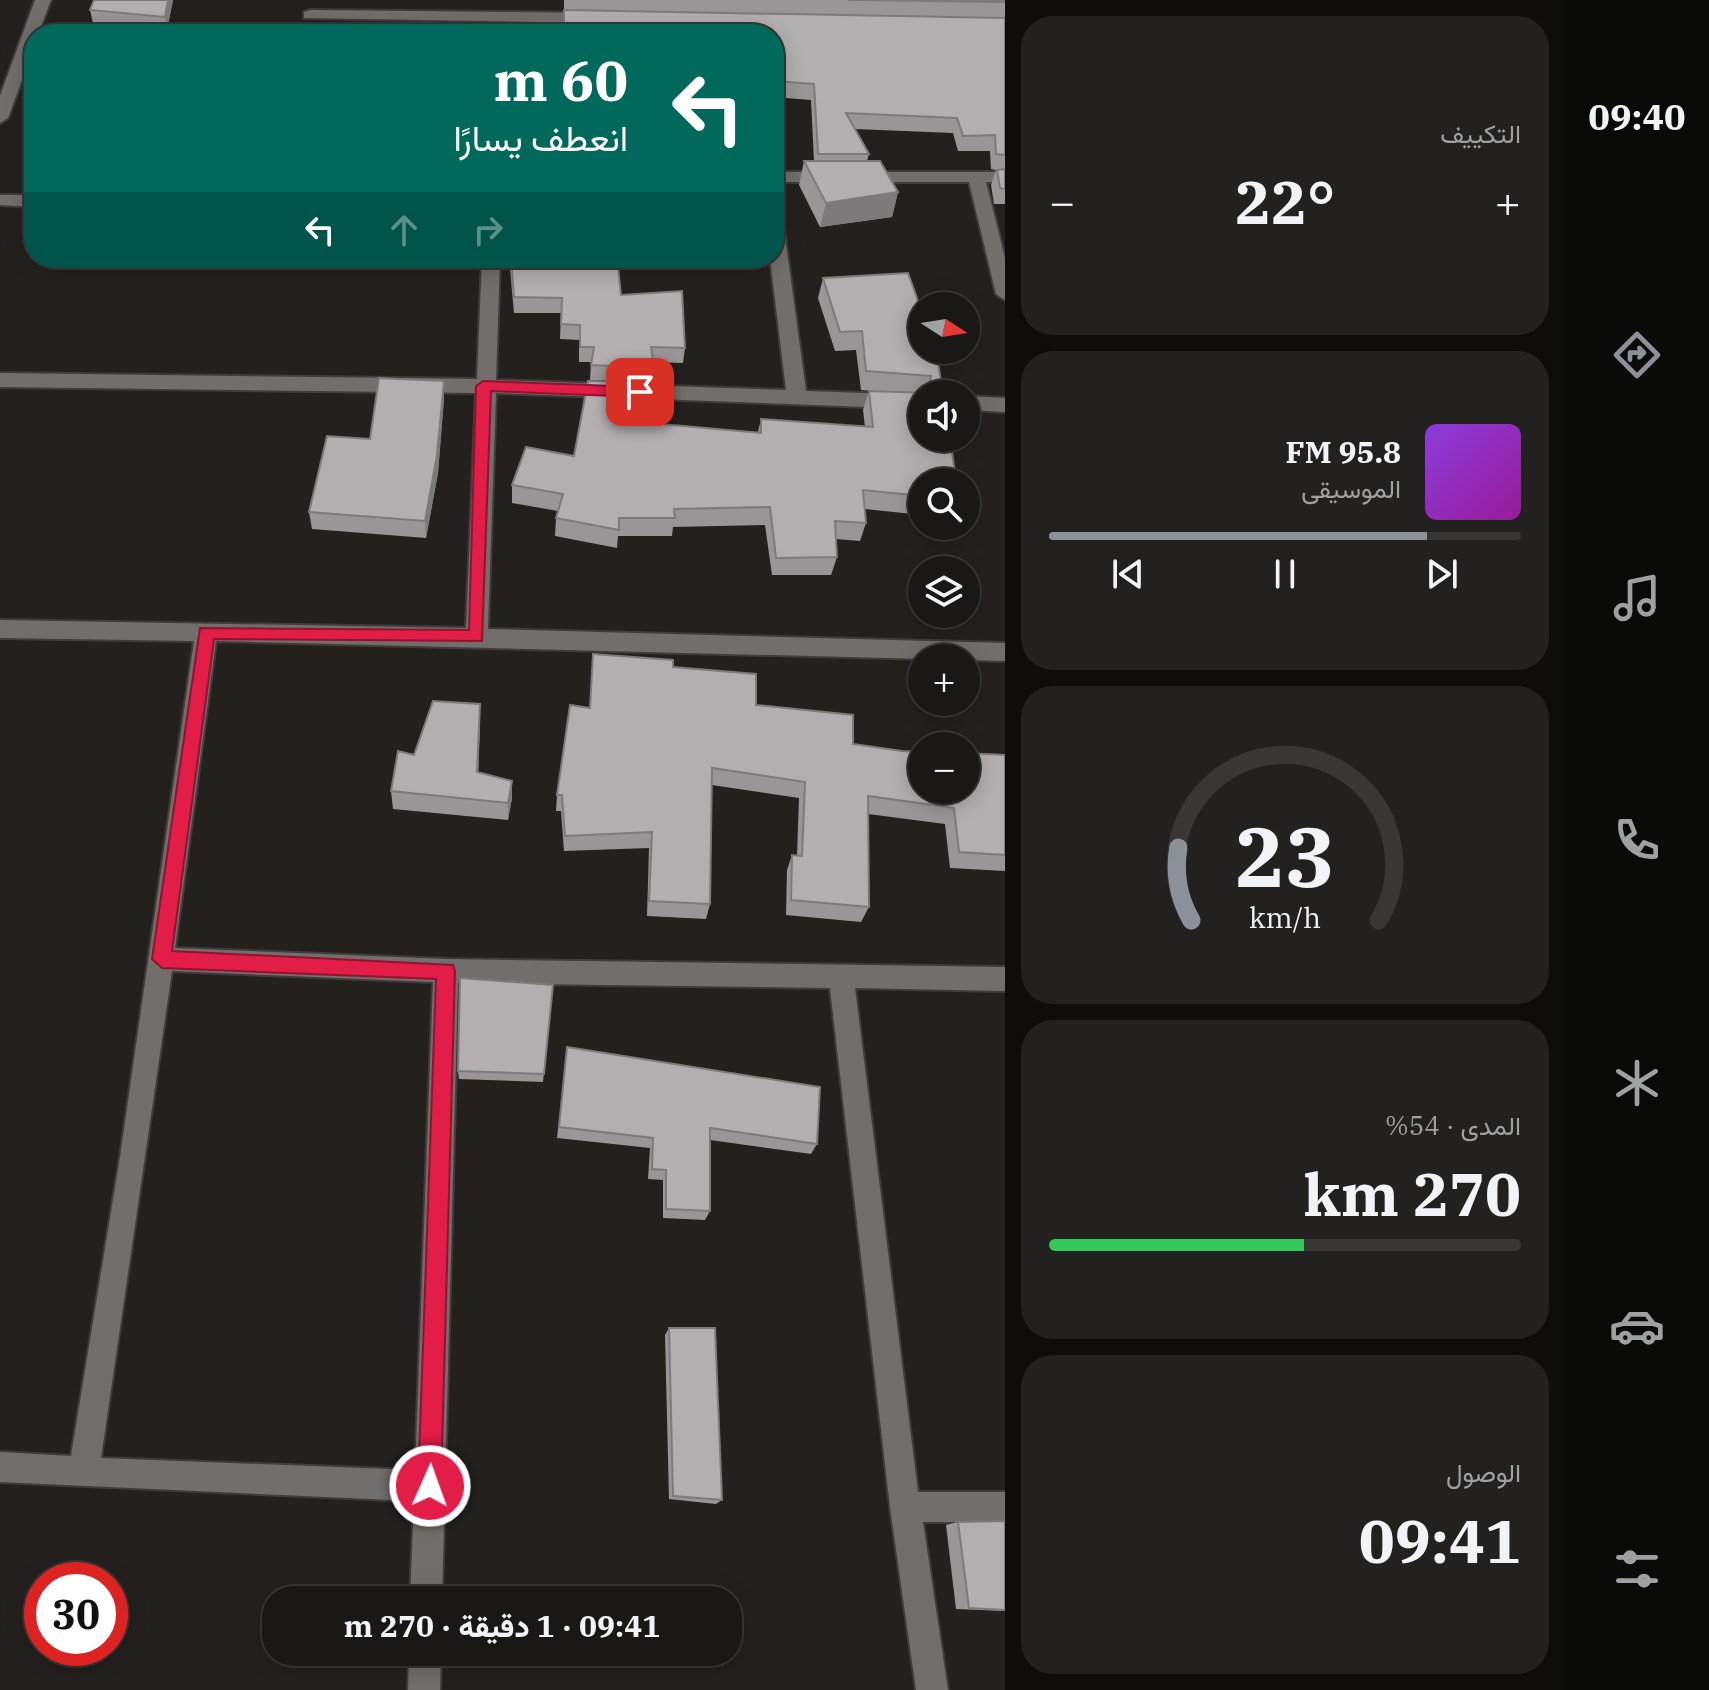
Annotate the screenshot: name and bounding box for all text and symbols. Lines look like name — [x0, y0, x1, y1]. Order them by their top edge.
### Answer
text: 60 m — [493, 44, 628, 116]
icon: left — [656, 56, 760, 160]
text: 09:40 — [1588, 93, 1686, 140]
text: انعطف يسارًا — [453, 114, 628, 161]
text: التكييف — [1440, 116, 1521, 150]
text: 22° — [1235, 162, 1335, 241]
text: − — [1049, 173, 1075, 230]
text: + — [1495, 173, 1521, 230]
icon: left — [298, 208, 342, 252]
icon: ahead — [382, 208, 426, 252]
icon: right — [466, 208, 510, 252]
north arrow — [908, 292, 980, 364]
map controls — [908, 292, 980, 804]
icon: directions — [1609, 327, 1665, 383]
pin — [606, 358, 674, 426]
icon: arrive — [618, 370, 662, 414]
button: sound — [908, 380, 980, 452]
text: 95.8 FM — [1286, 432, 1401, 471]
button: search — [908, 468, 980, 540]
text: الموسيقى — [1301, 471, 1401, 505]
icon: previous — [1106, 552, 1150, 596]
icon: pause — [1263, 552, 1307, 596]
icon: next — [1420, 552, 1464, 596]
button: layers — [908, 556, 980, 628]
icon: music — [1609, 570, 1665, 626]
button: + — [908, 644, 980, 716]
button: − — [908, 732, 980, 804]
text: 23 — [1235, 802, 1335, 910]
icon: phone — [1609, 812, 1665, 868]
text: km/h — [1249, 899, 1321, 936]
icon: climate — [1609, 1055, 1665, 1111]
text: المدى · 54% — [1385, 1108, 1521, 1142]
text: 270 km — [1303, 1154, 1521, 1233]
icon: car — [1609, 1298, 1665, 1354]
position arrow — [388, 1444, 472, 1528]
text: الوصول — [1446, 1455, 1521, 1489]
text: 09:41 — [1359, 1501, 1521, 1580]
icon: filters — [1609, 1541, 1665, 1597]
speed limit sign: 30 — [24, 1562, 128, 1666]
text: 09:41 · 1 دقيقة · 270 m — [344, 1606, 660, 1645]

